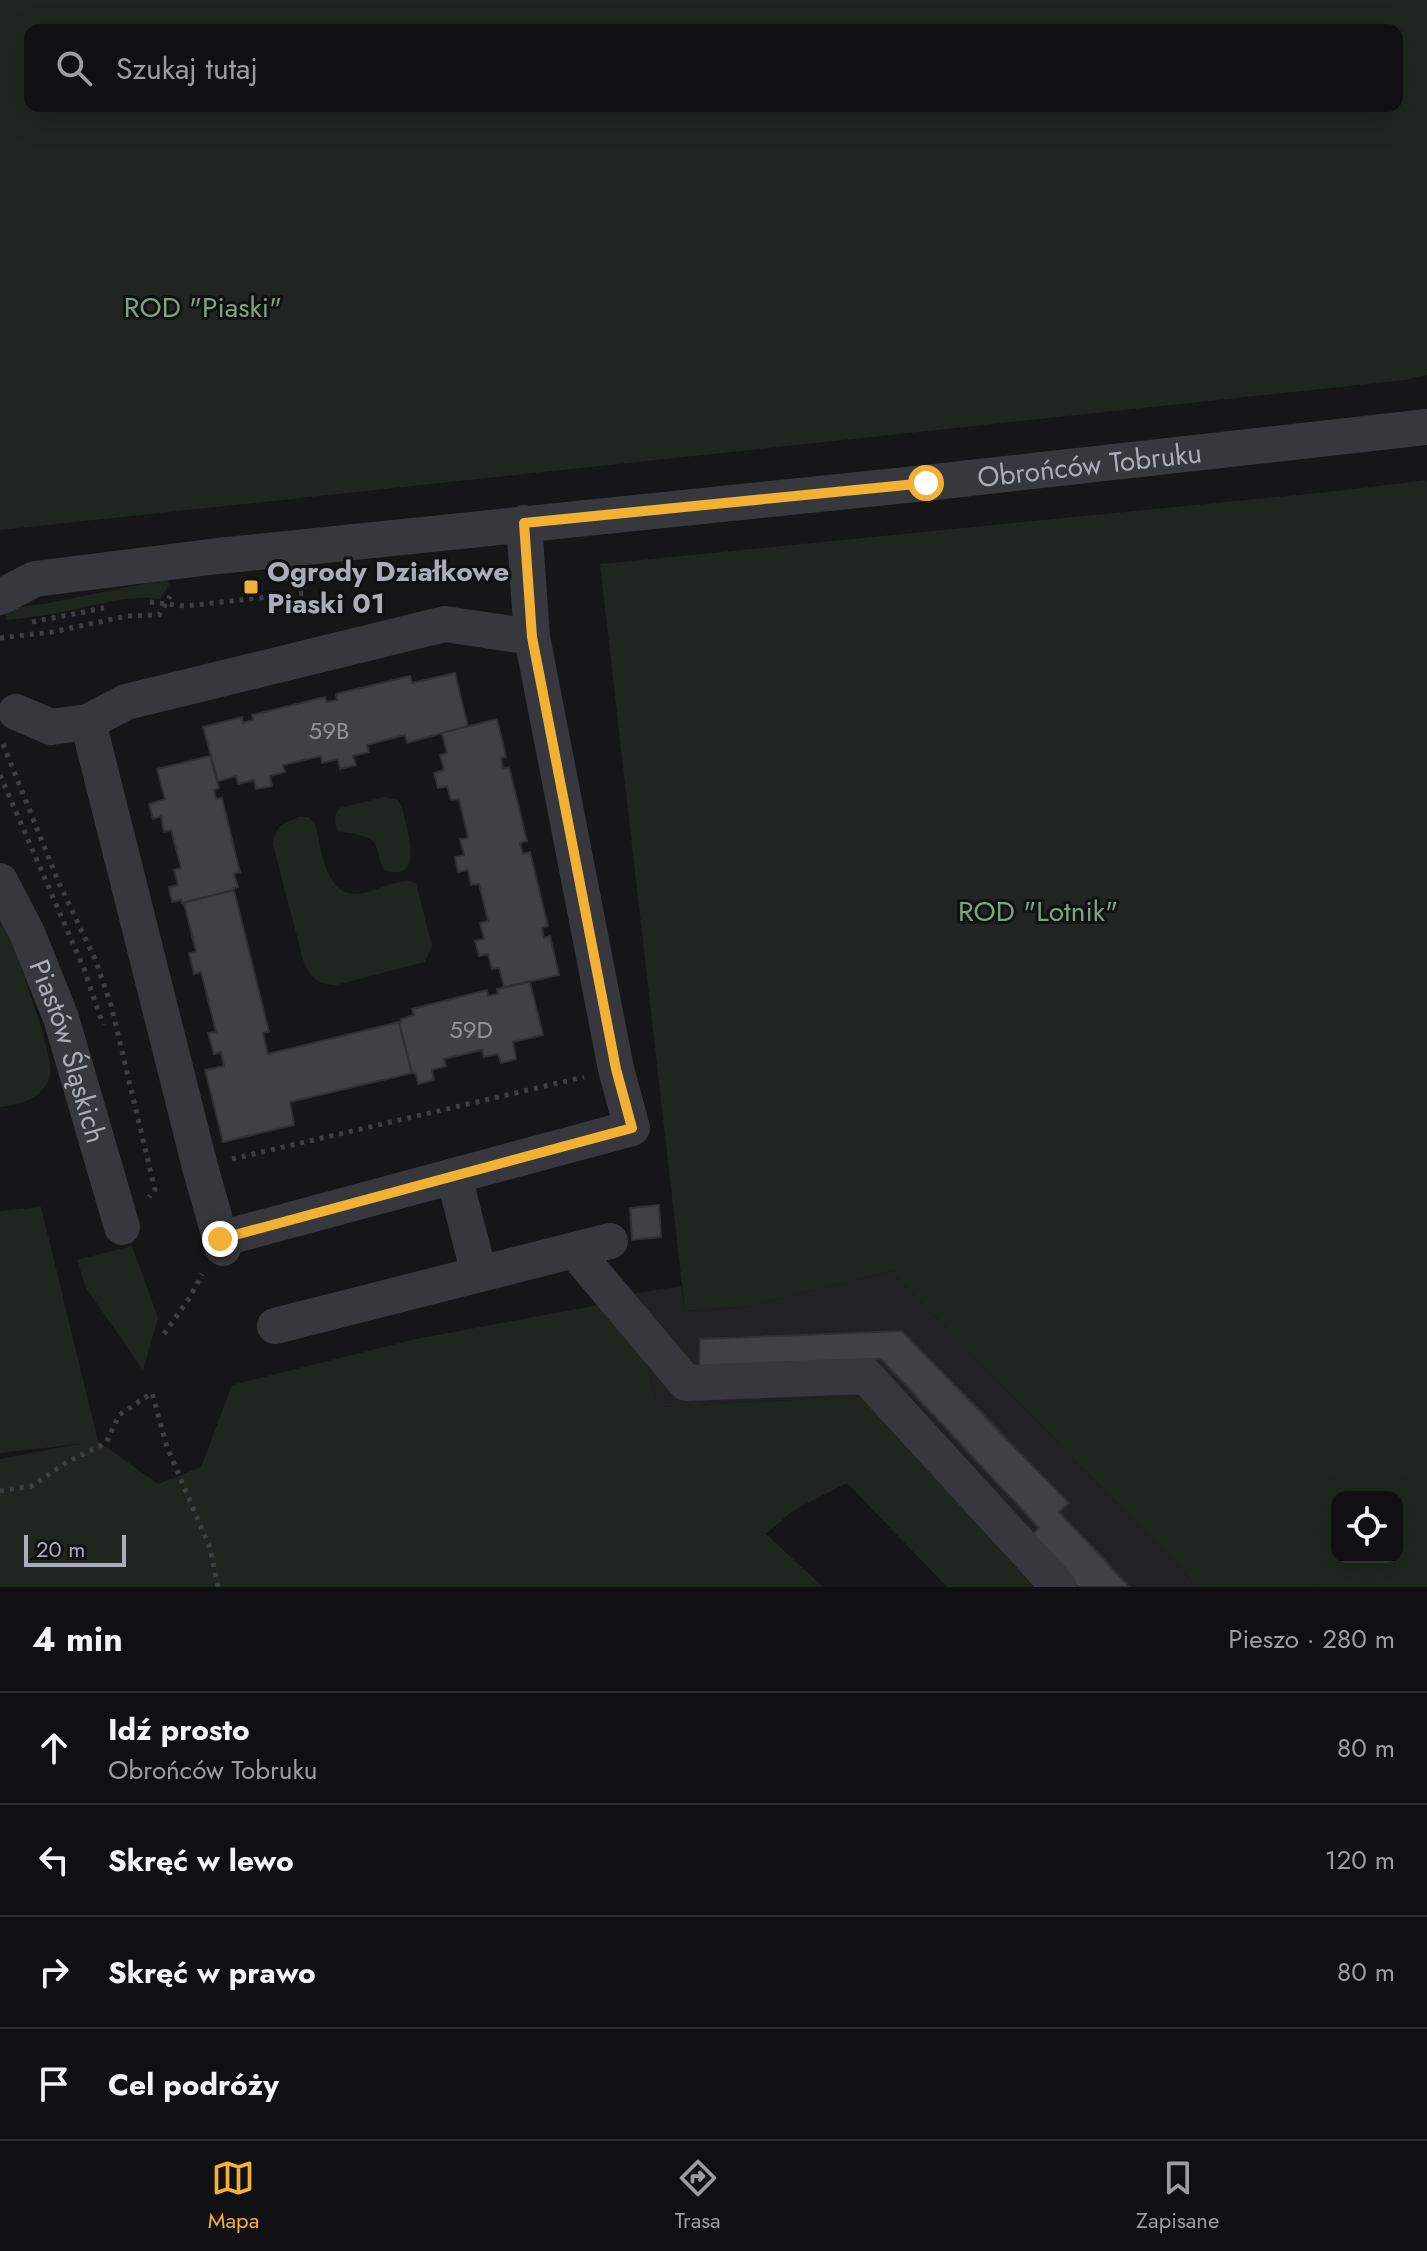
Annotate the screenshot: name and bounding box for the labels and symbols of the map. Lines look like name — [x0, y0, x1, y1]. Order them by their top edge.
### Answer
park label: ROD "Piaski" — [124, 287, 282, 328]
street label: Obrońców Tobruku — [975, 432, 1204, 498]
route start — [908, 465, 944, 501]
place label: Ogrody Działkowe Piaski 01 — [267, 551, 509, 624]
marker: Ogrody Działkowe Piaski 01 — [242, 578, 260, 596]
house number: 59B — [309, 713, 349, 748]
park label: ROD "Lotnik" — [958, 891, 1118, 932]
street label: Piastów Śląskich — [19, 953, 117, 1148]
house number: 59D — [449, 1012, 493, 1047]
route end — [202, 1221, 238, 1257]
scale bar — [24, 1531, 126, 1567]

